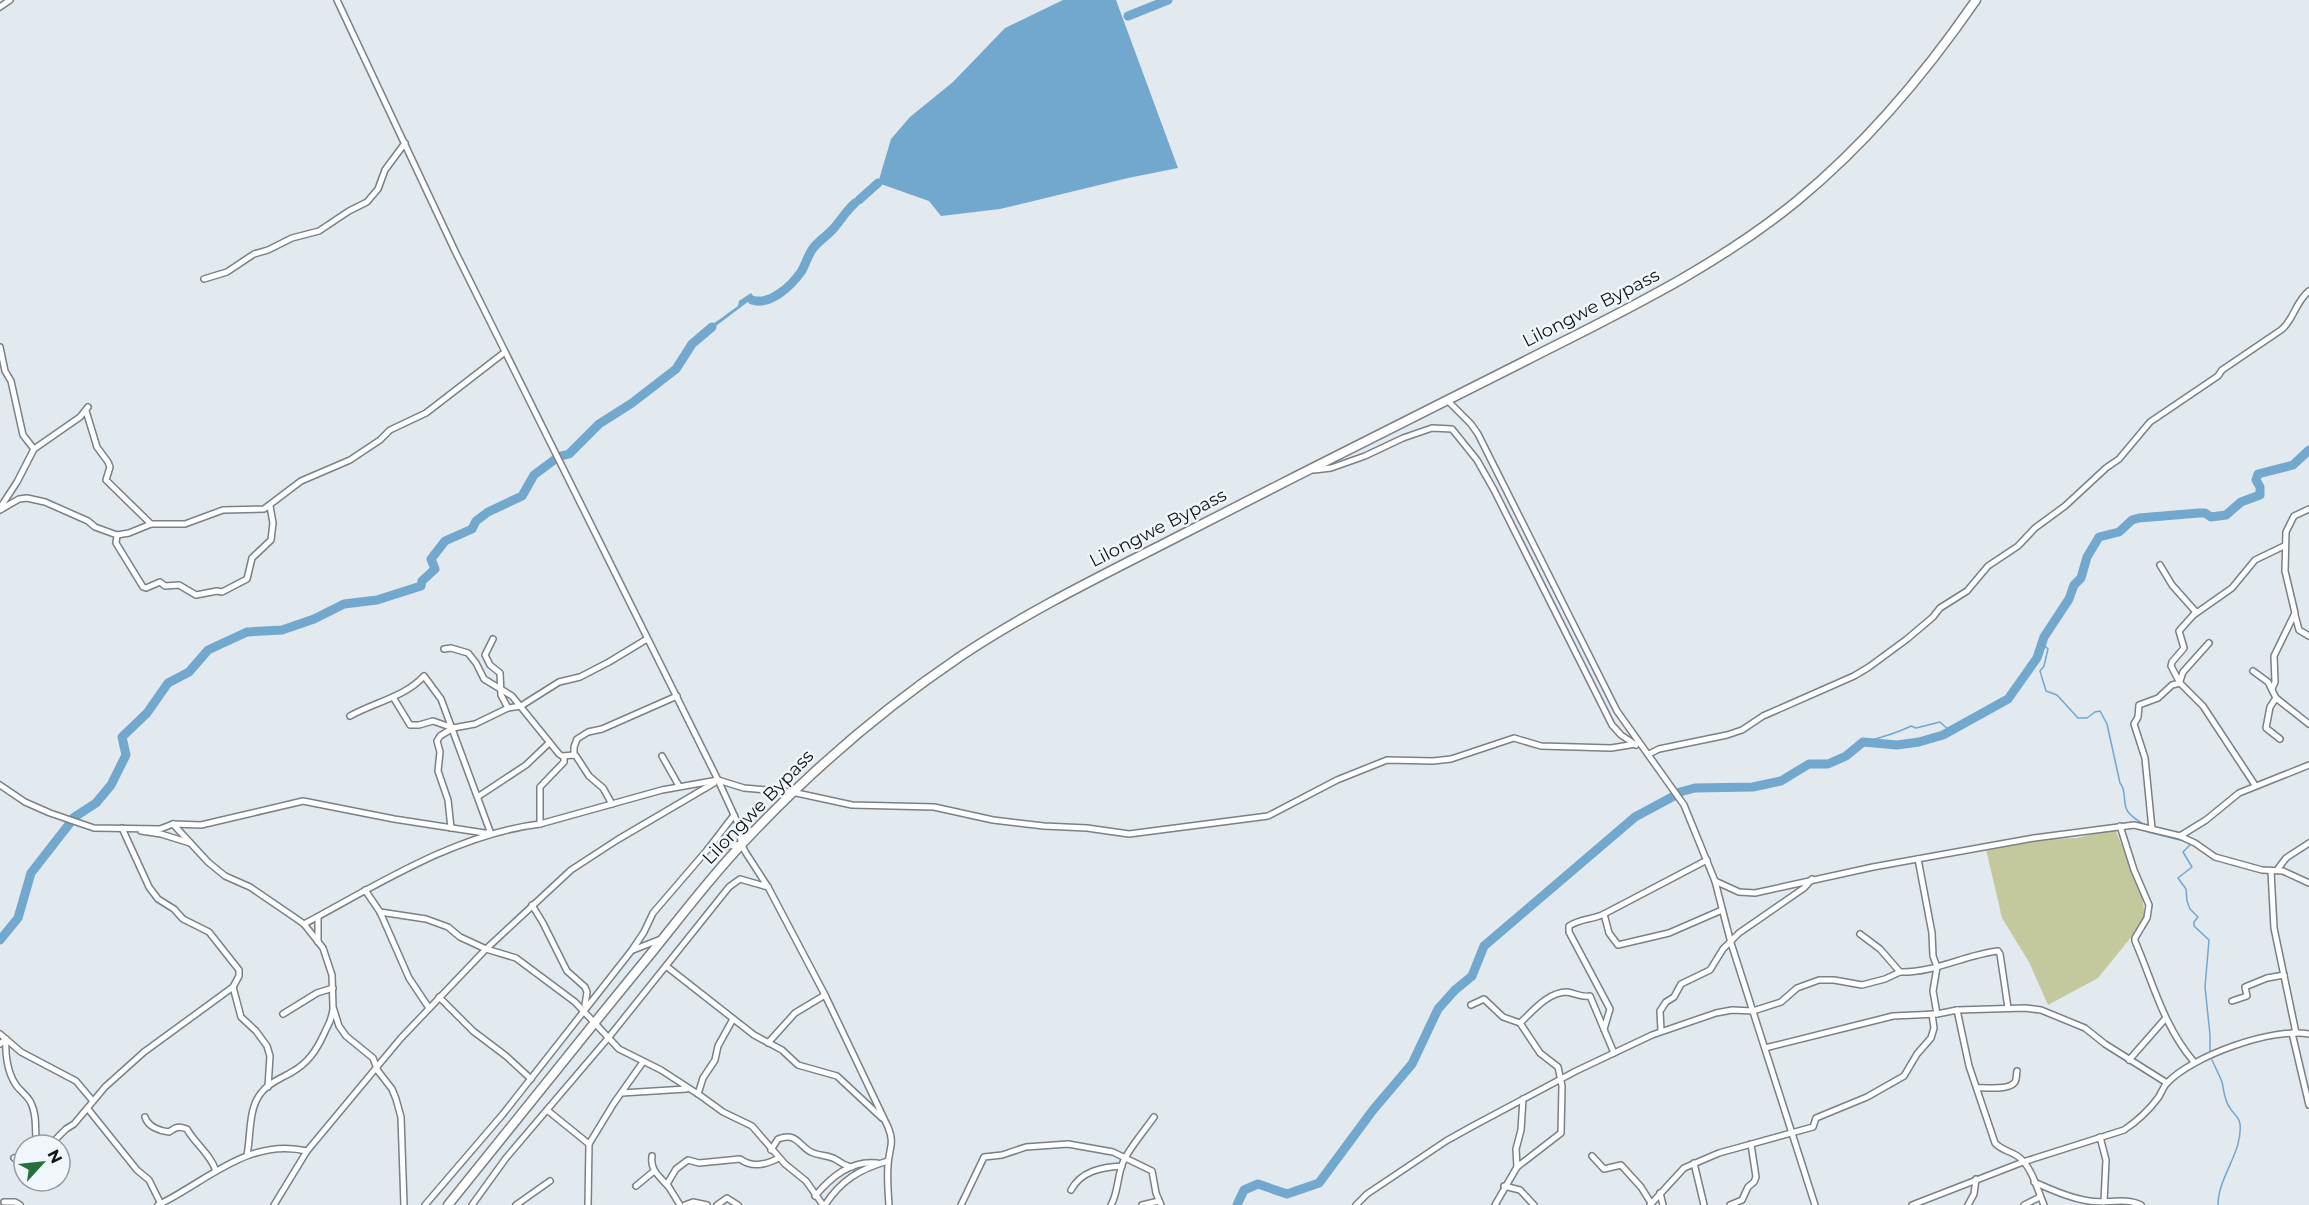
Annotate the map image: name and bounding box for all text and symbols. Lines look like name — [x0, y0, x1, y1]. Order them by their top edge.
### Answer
street label: Lilongwe Bypass — [1519, 264, 1663, 352]
street label: Lilongwe Bypass — [1086, 484, 1230, 572]
street label: Lilongwe Bypass — [698, 745, 818, 869]
north arrow — [12, 1133, 72, 1193]
text: N — [44, 1146, 66, 1166]

